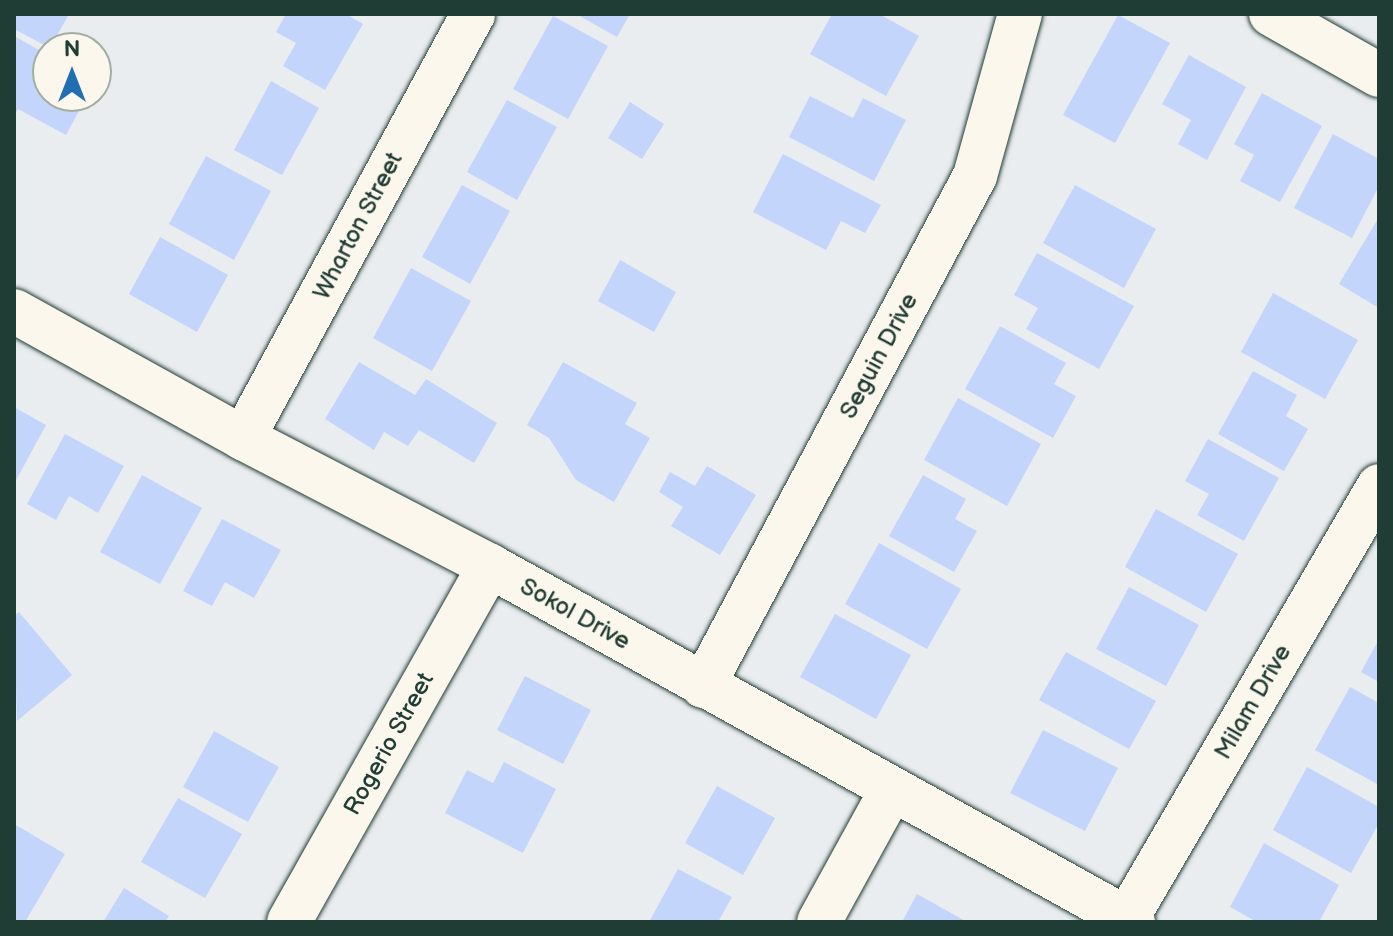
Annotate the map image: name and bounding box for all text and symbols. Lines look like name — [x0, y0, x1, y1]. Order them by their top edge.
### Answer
north arrow — [32, 32, 112, 112]
text: N — [64, 36, 80, 63]
street label: Wharton Street — [307, 147, 409, 305]
street label: Seguin Drive — [834, 288, 924, 424]
street label: Sokol Drive — [515, 572, 635, 656]
street label: Milam Drive — [1209, 639, 1297, 765]
street label: Rogerio Street — [338, 667, 440, 821]

